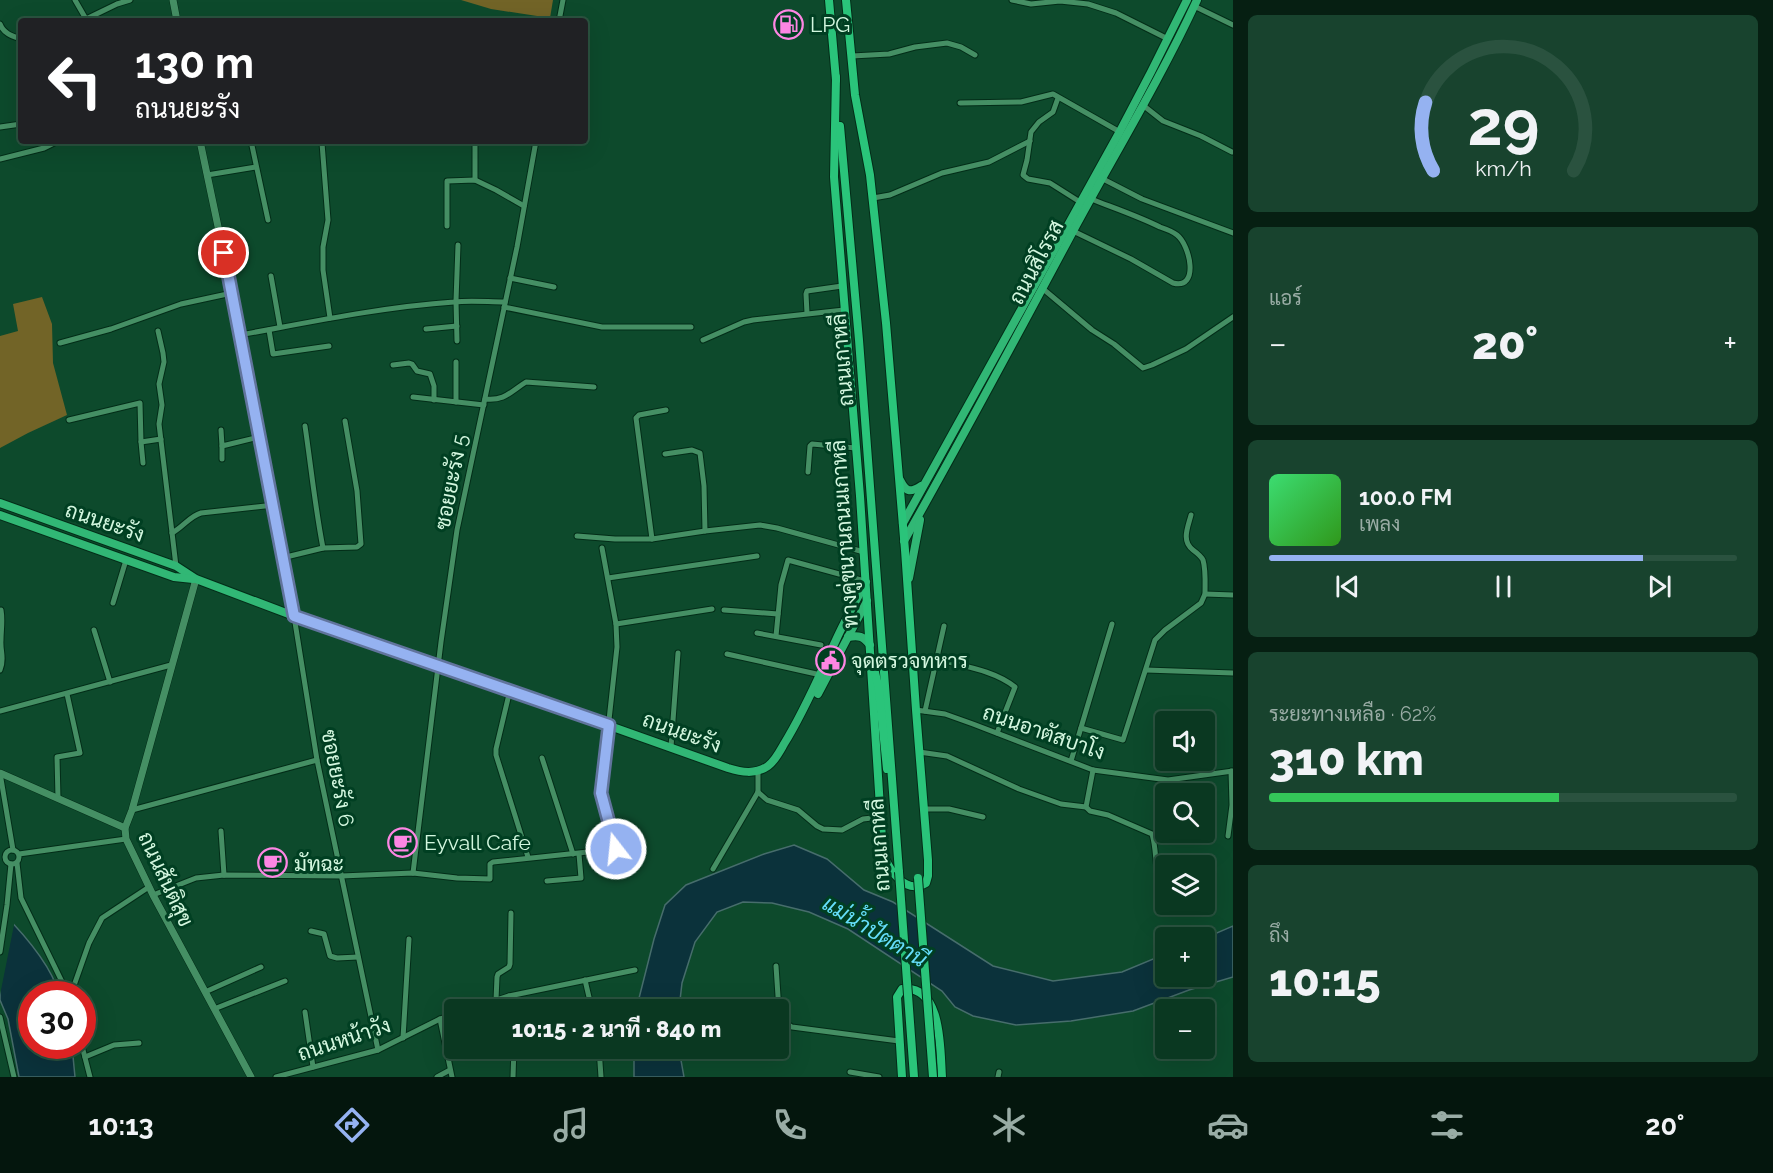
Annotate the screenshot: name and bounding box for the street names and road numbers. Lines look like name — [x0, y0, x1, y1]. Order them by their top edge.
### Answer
street label: ถนนสิโรรส — [1003, 216, 1069, 308]
street label: ถนนเกาหลี — [825, 312, 859, 408]
street label: ซอยยะรัง 5 — [429, 432, 473, 532]
street label: ทางคู่ขนานถนนเกาหลี — [825, 439, 866, 629]
street label: ถนนยะรัง — [62, 497, 148, 547]
street label: ถนนอาตัสบาโง — [980, 699, 1108, 765]
street label: ถนนยะรัง — [639, 706, 725, 758]
street label: ซอยยะรัง 6 — [316, 727, 360, 829]
street label: ถนนเกาหลี — [863, 798, 895, 892]
street label: ถนนสันติสุข — [131, 828, 199, 931]
street label: ถนนหน้าวัง — [294, 1012, 394, 1066]

